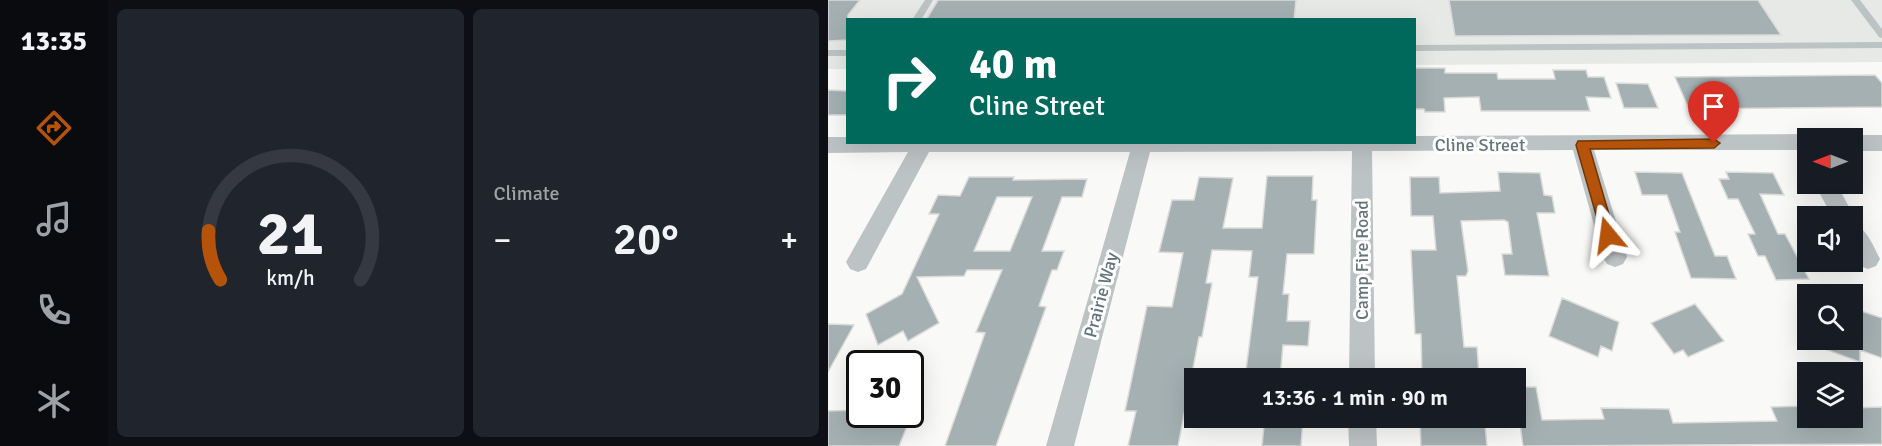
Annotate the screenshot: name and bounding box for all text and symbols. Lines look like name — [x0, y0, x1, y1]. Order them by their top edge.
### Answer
text: 13:35 — [21, 25, 87, 58]
text: 40 m — [969, 39, 1058, 90]
icon: right — [870, 42, 948, 120]
pin — [1688, 81, 1739, 143]
text: Cline Street — [969, 90, 1105, 123]
icon: arrive — [1697, 90, 1730, 123]
icon: directions — [33, 107, 75, 149]
north arrow — [1797, 128, 1863, 194]
map controls — [1797, 128, 1863, 428]
street label: Cline Street — [1435, 134, 1525, 156]
text: Climate — [494, 181, 559, 206]
text: 21 — [257, 195, 324, 272]
icon: music — [33, 198, 75, 240]
street label: Camp Fire Road — [1351, 200, 1373, 320]
position arrow — [1576, 203, 1640, 267]
button: sound — [1797, 206, 1863, 272]
text: 20° — [613, 212, 679, 267]
text: − — [494, 220, 511, 261]
text: + — [780, 220, 798, 261]
street label: Prairie Way — [1079, 249, 1123, 340]
text: km/h — [266, 265, 315, 291]
button: search — [1797, 284, 1863, 350]
icon: phone — [33, 289, 75, 331]
speed limit sign: 30 — [846, 350, 924, 428]
button: layers — [1797, 362, 1863, 428]
icon: climate — [33, 380, 75, 422]
text: 13:36 · 1 min · 90 m — [1262, 384, 1448, 411]

